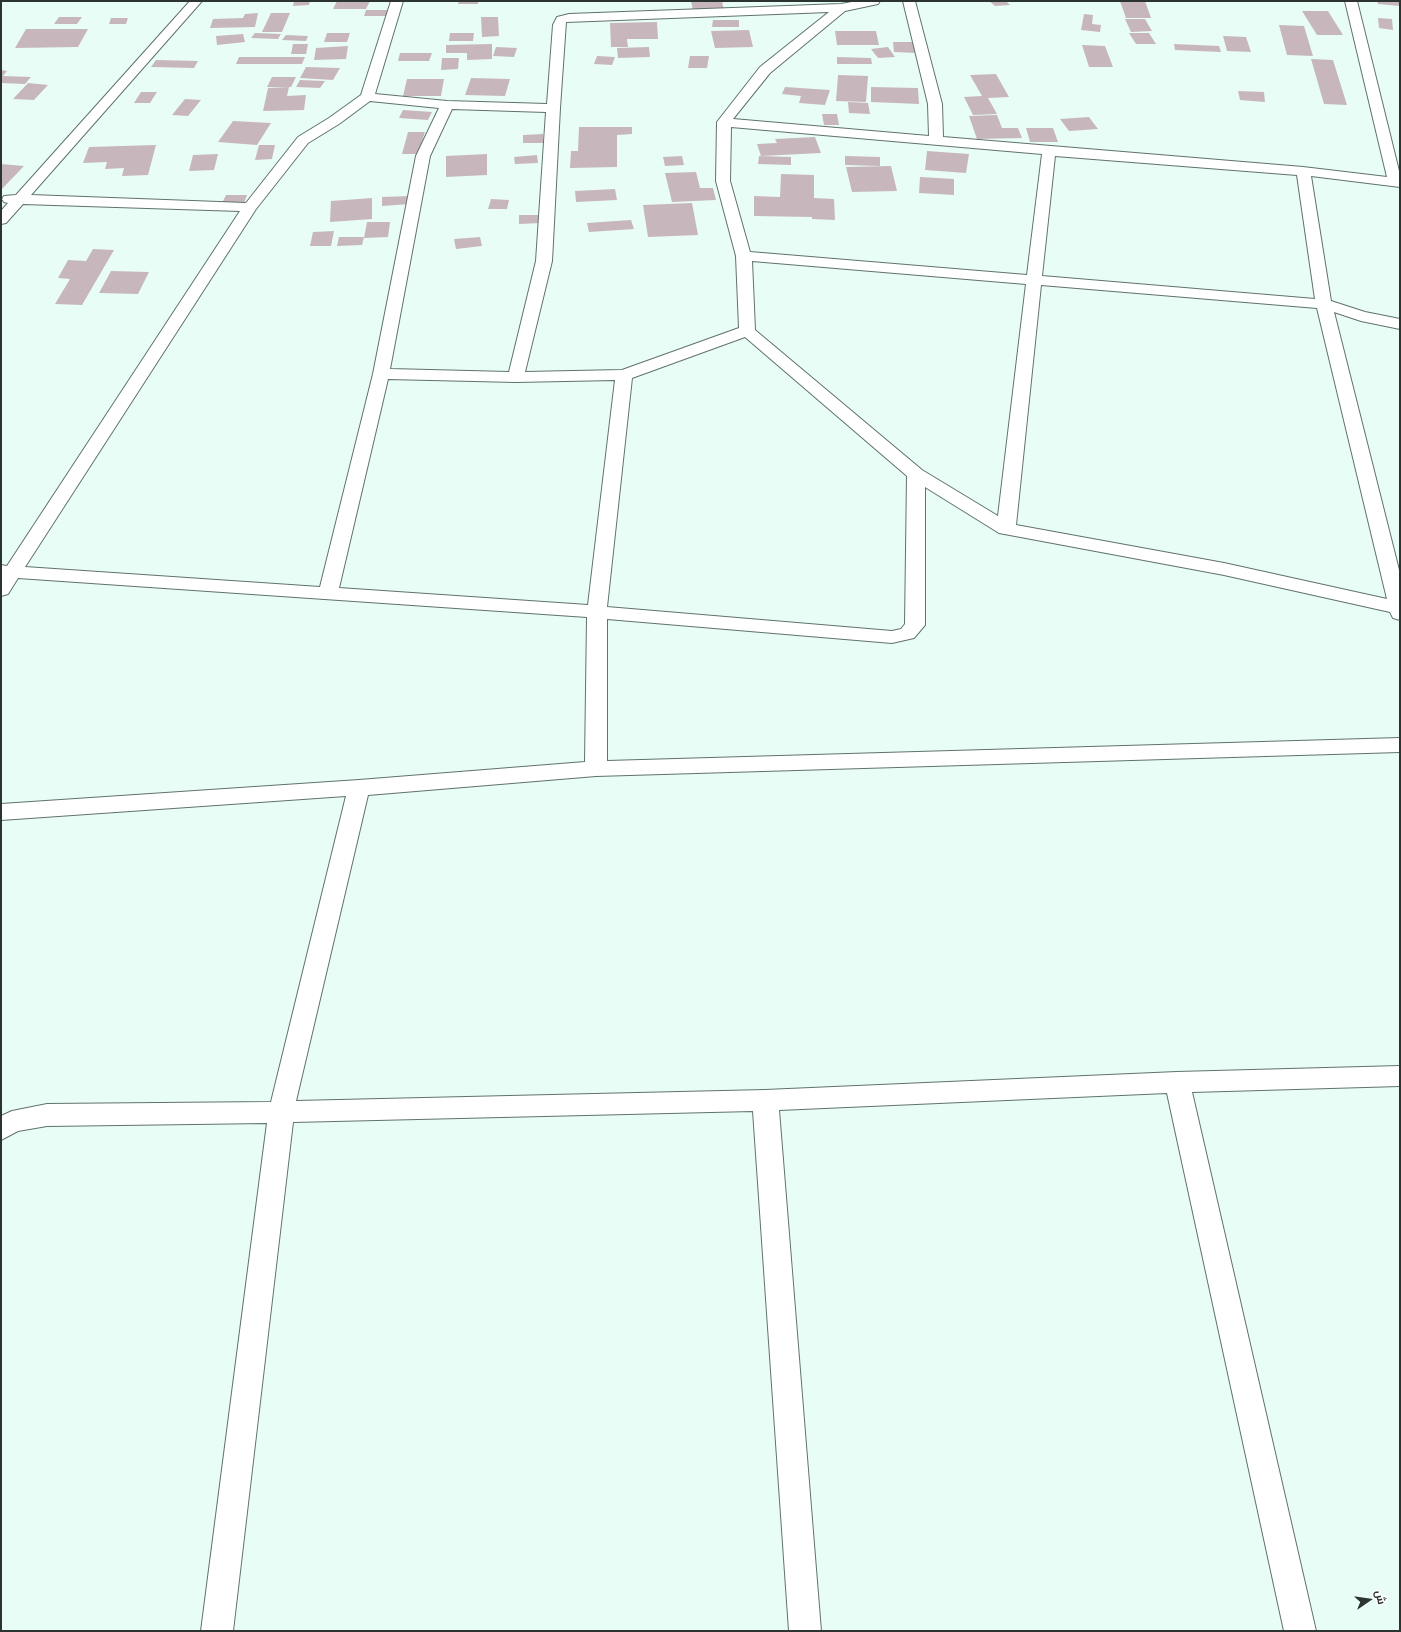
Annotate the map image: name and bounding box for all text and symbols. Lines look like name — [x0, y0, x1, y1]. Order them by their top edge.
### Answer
north arrow — [1349, 1580, 1389, 1620]
text: ش — [1373, 1589, 1389, 1606]

